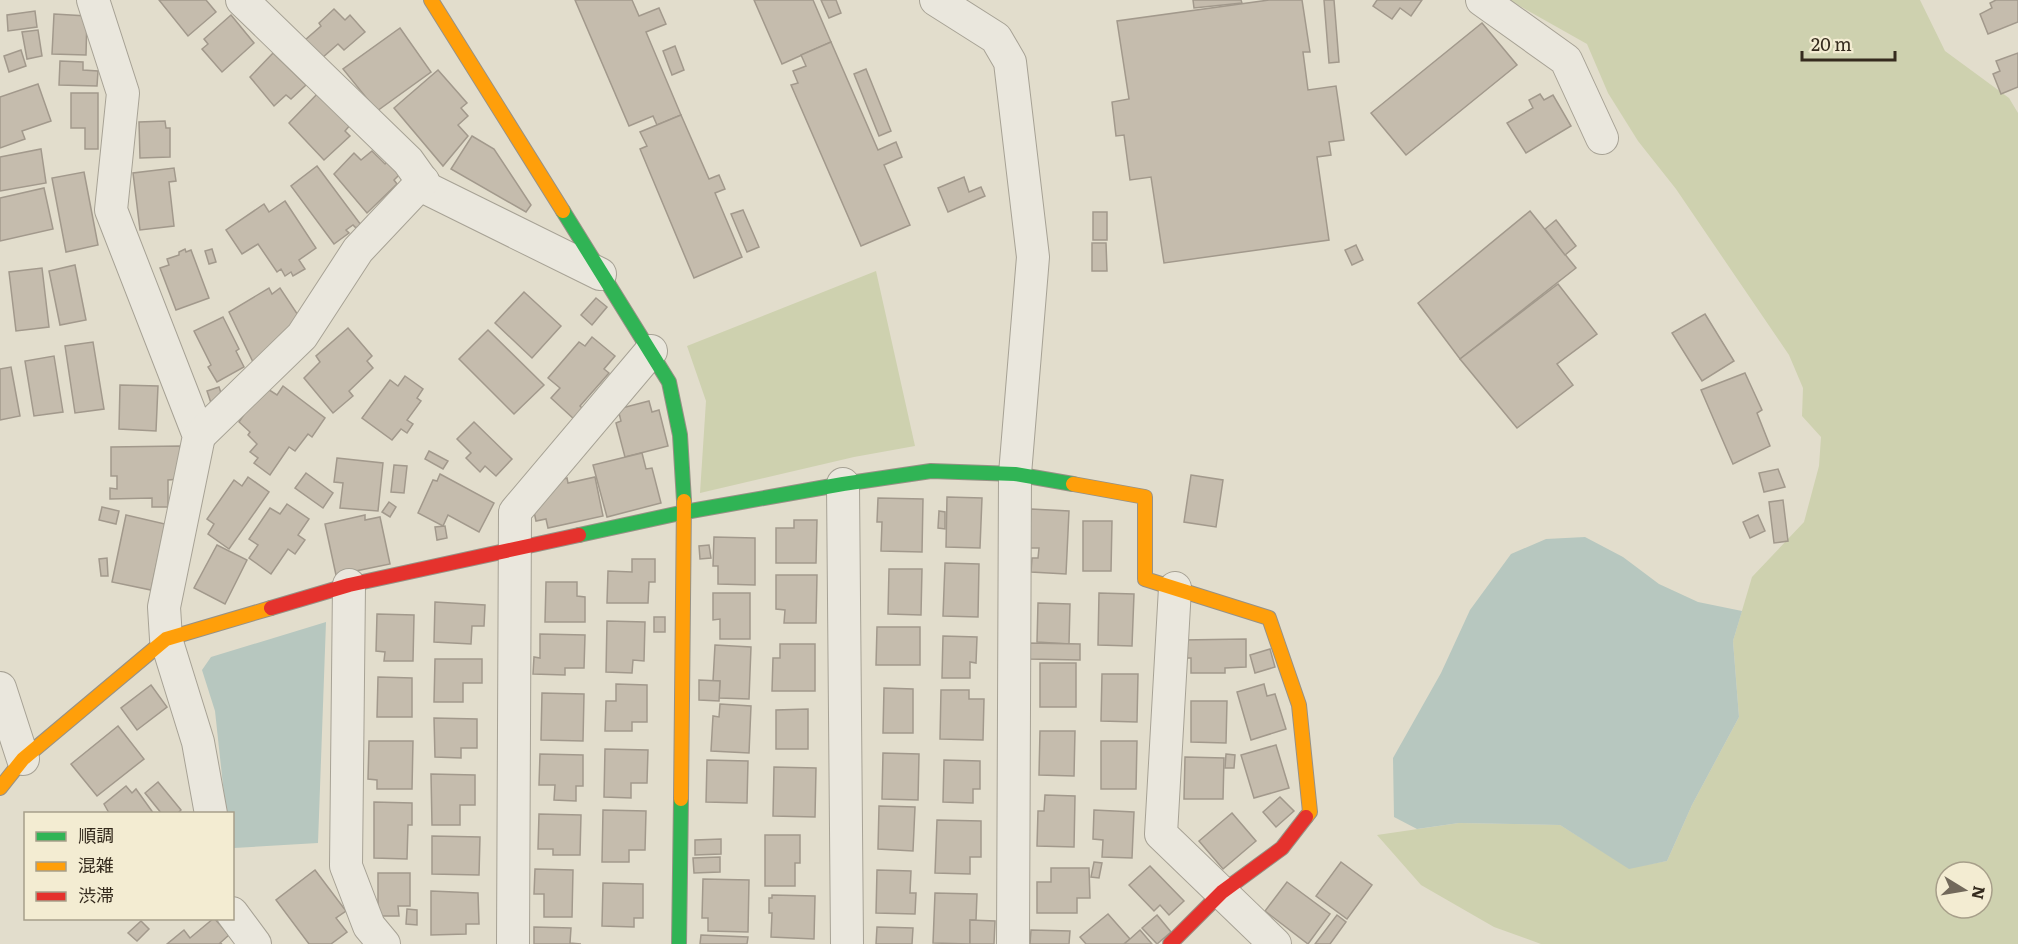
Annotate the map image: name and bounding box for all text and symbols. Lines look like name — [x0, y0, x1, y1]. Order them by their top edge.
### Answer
scale bar — [1802, 24, 1895, 62]
text: 20 m — [1811, 30, 1852, 57]
legend — [24, 812, 234, 920]
text: 順調 — [78, 821, 114, 848]
text: 混雑 — [78, 851, 114, 878]
north arrow — [1934, 860, 1994, 920]
text: 渋滞 — [78, 881, 114, 908]
text: N — [1967, 884, 1993, 902]

